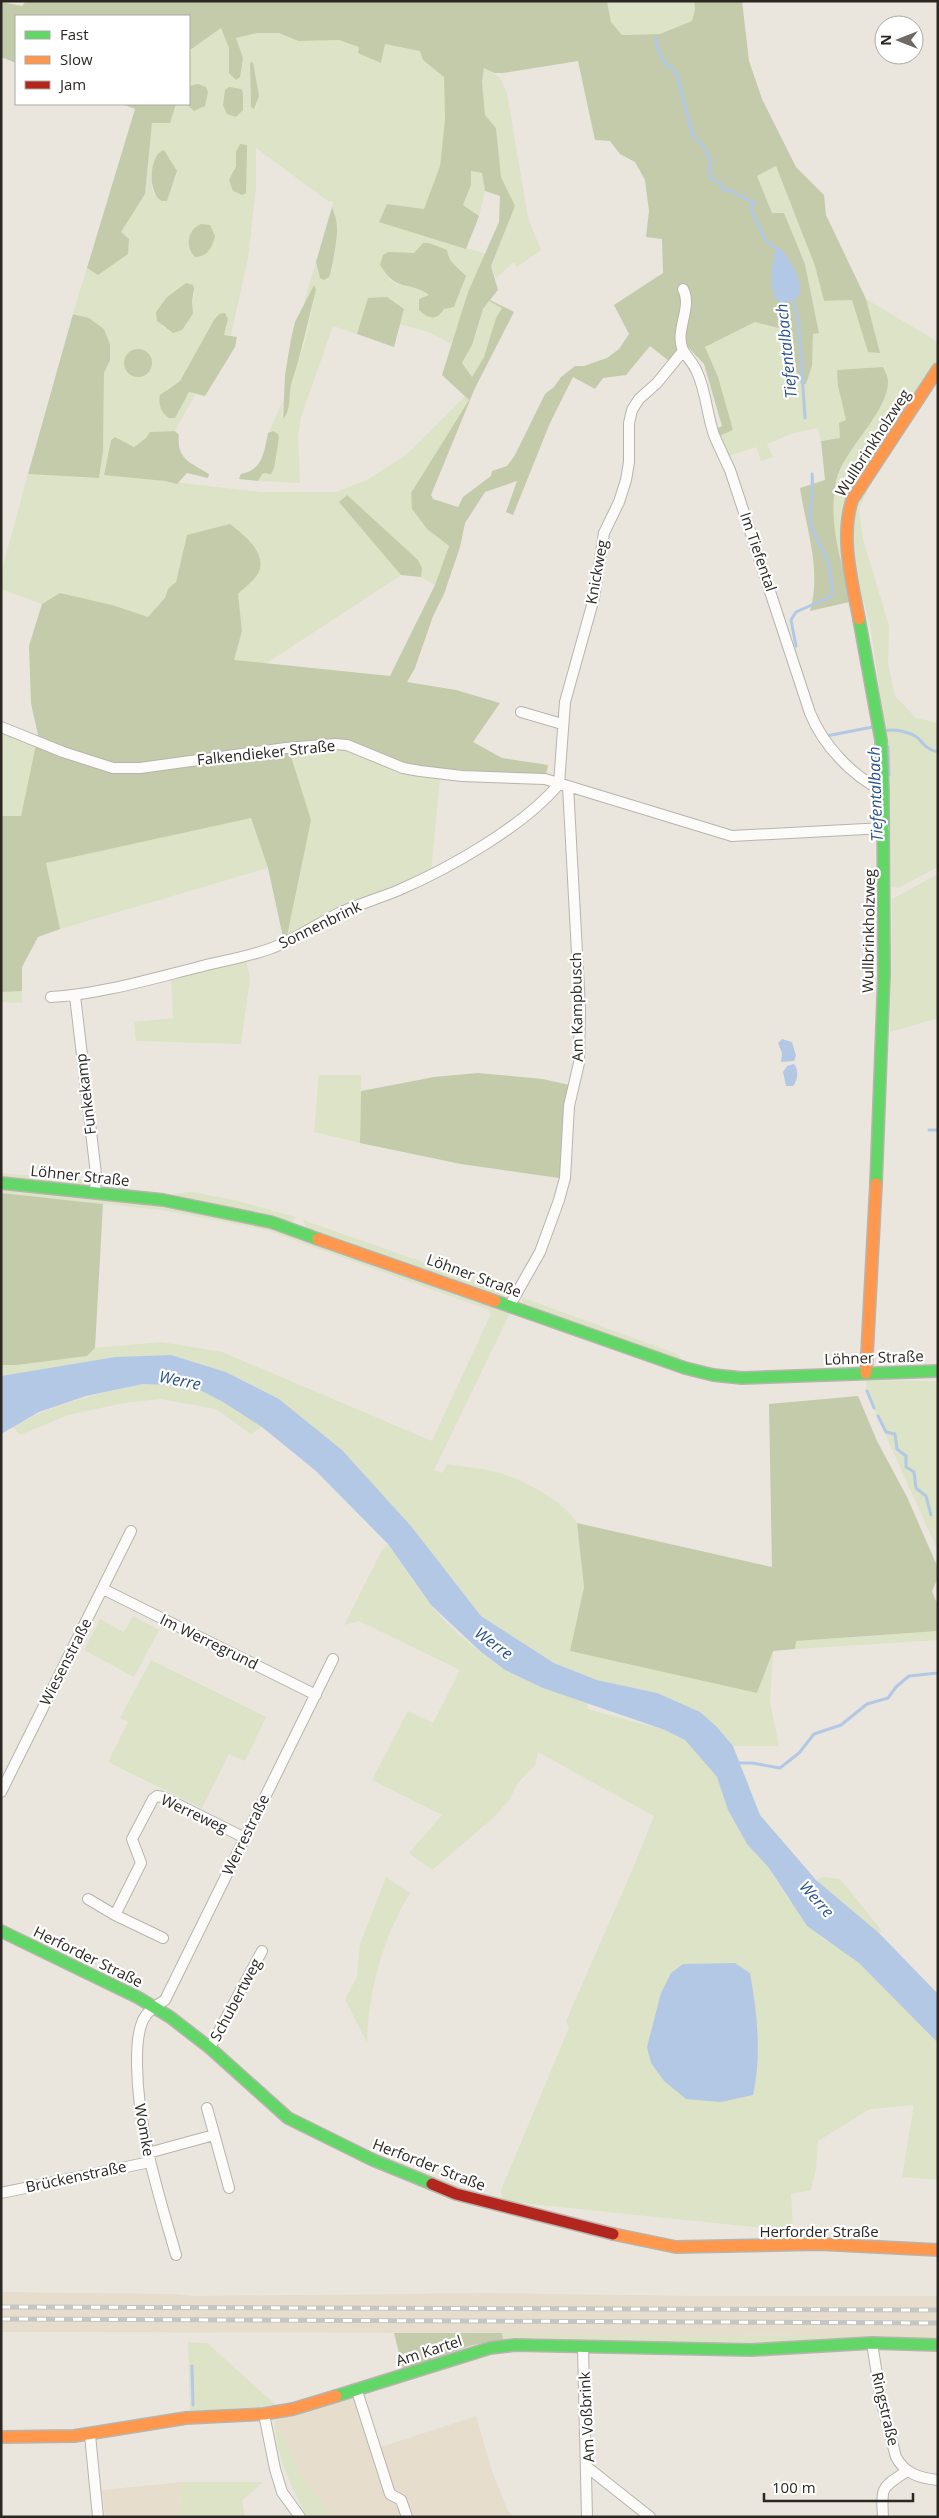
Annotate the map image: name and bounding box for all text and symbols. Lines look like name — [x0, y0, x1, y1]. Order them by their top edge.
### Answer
legend — [15, 15, 190, 105]
north arrow — [874, 15, 924, 65]
text: Fast — [60, 24, 89, 44]
text: N — [876, 34, 895, 46]
text: Slow — [60, 49, 93, 69]
text: Jam — [58, 74, 86, 94]
water label: Tiefentalbach — [770, 302, 802, 400]
street label: Wullbrinkholzweg — [830, 385, 914, 500]
street label: Im Tiefental — [736, 509, 782, 594]
street label: Knickweg — [580, 538, 612, 606]
street label: Falkendieker Straße — [196, 735, 336, 769]
water label: Tiefentalbach — [862, 746, 888, 842]
street label: Wullbrinkholzweg — [857, 869, 879, 993]
street label: Sonnenbrink — [275, 895, 364, 953]
street label: Am Kampbusch — [565, 952, 587, 1062]
street label: Funkekamp — [70, 1052, 100, 1136]
street label: Löhner Straße — [30, 1160, 131, 1190]
street label: Löhner Straße — [424, 1249, 525, 1301]
street label: Löhner Straße — [824, 1345, 924, 1369]
water label: Werre — [157, 1365, 203, 1395]
street label: Im Werregrund — [157, 1609, 262, 1673]
street label: Wiesenstraße — [35, 1614, 96, 1709]
water label: Werre — [470, 1622, 518, 1664]
street label: Werreweg — [158, 1789, 231, 1837]
street label: Werrestraße — [217, 1791, 273, 1878]
water label: Werre — [795, 1876, 839, 1922]
street label: Herforder Straße — [30, 1921, 146, 1991]
street label: Schubertweg — [205, 1955, 265, 2044]
street label: Womke — [131, 2102, 159, 2158]
street label: Herforder Straße — [370, 2133, 489, 2195]
street label: Brückenstraße — [24, 2156, 128, 2196]
street label: Herforder Straße — [759, 2221, 879, 2241]
street label: Am Kartel — [393, 2330, 464, 2370]
street label: Ringstraße — [868, 2370, 904, 2448]
street label: Am Voßbrink — [574, 2371, 598, 2463]
scale bar — [764, 2470, 913, 2502]
text: 100 m — [772, 2477, 816, 2497]

